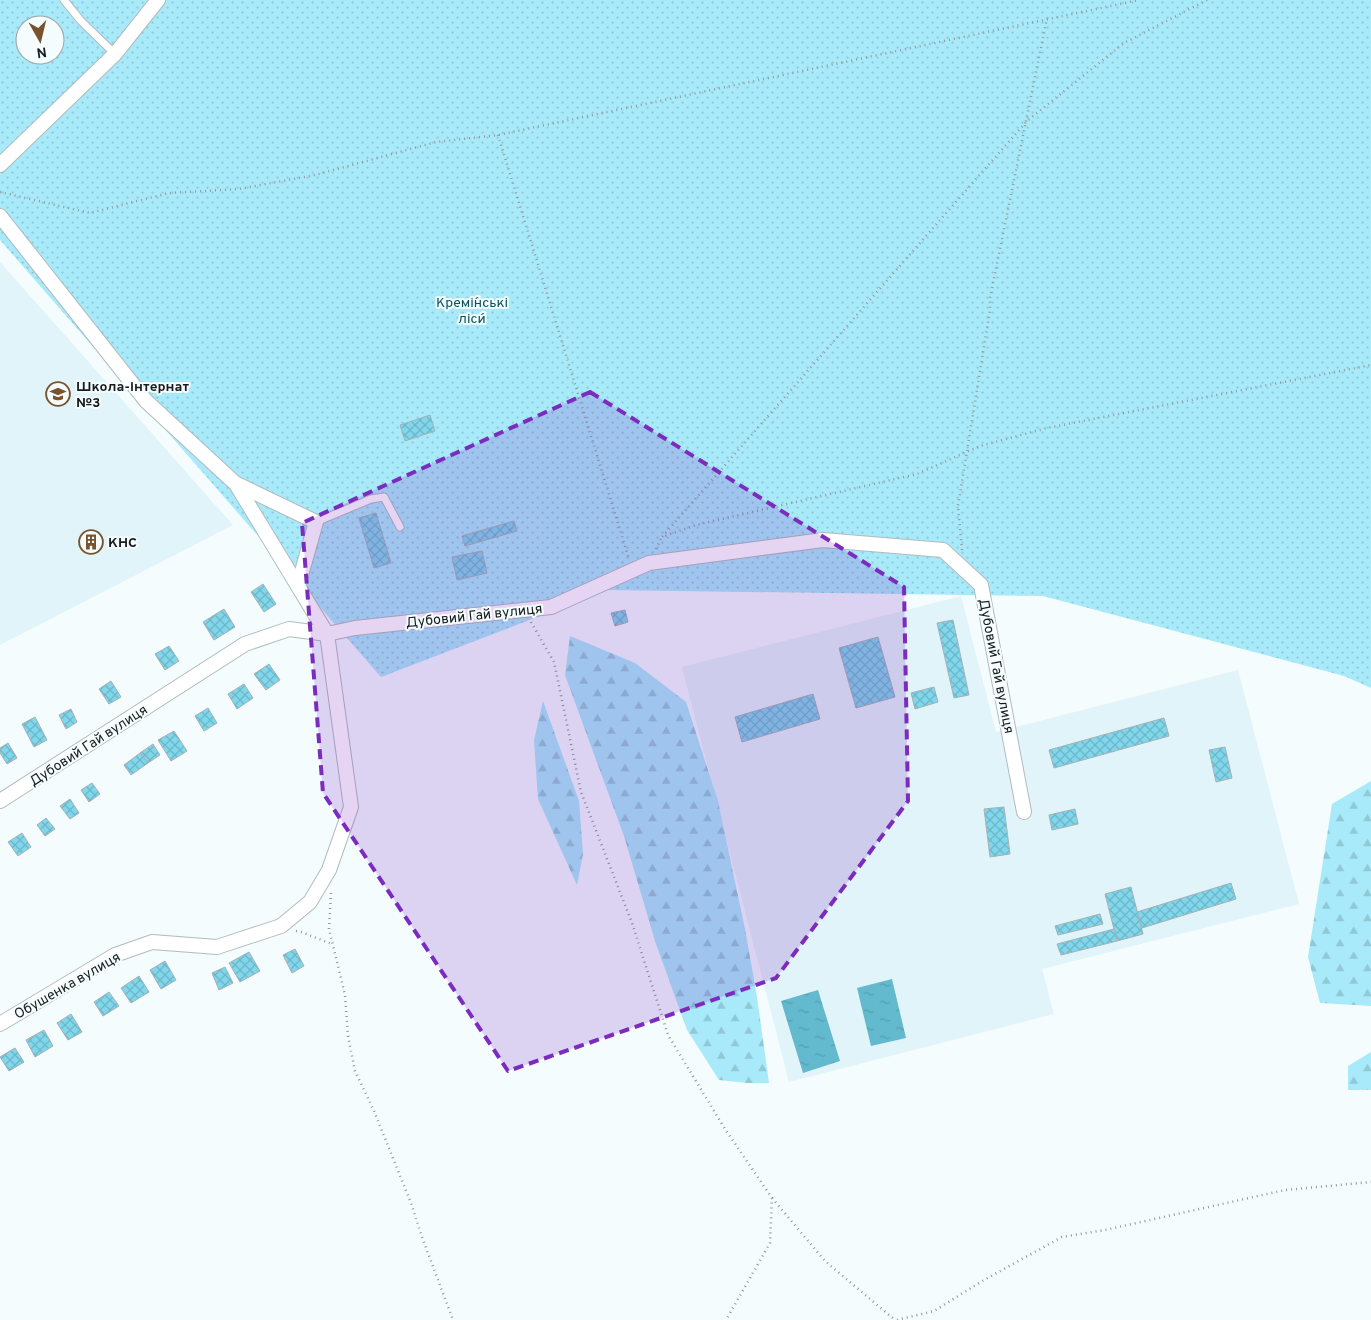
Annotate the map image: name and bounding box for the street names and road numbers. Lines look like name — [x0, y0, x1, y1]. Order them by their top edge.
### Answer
street label: Дубовий Гай вулиця — [974, 597, 1017, 735]
street label: Дубовий Гай вулиця — [405, 601, 543, 632]
street label: Дубовий Гай вулиця — [27, 702, 151, 791]
street label: Обушенка вулиця — [12, 949, 124, 1024]

